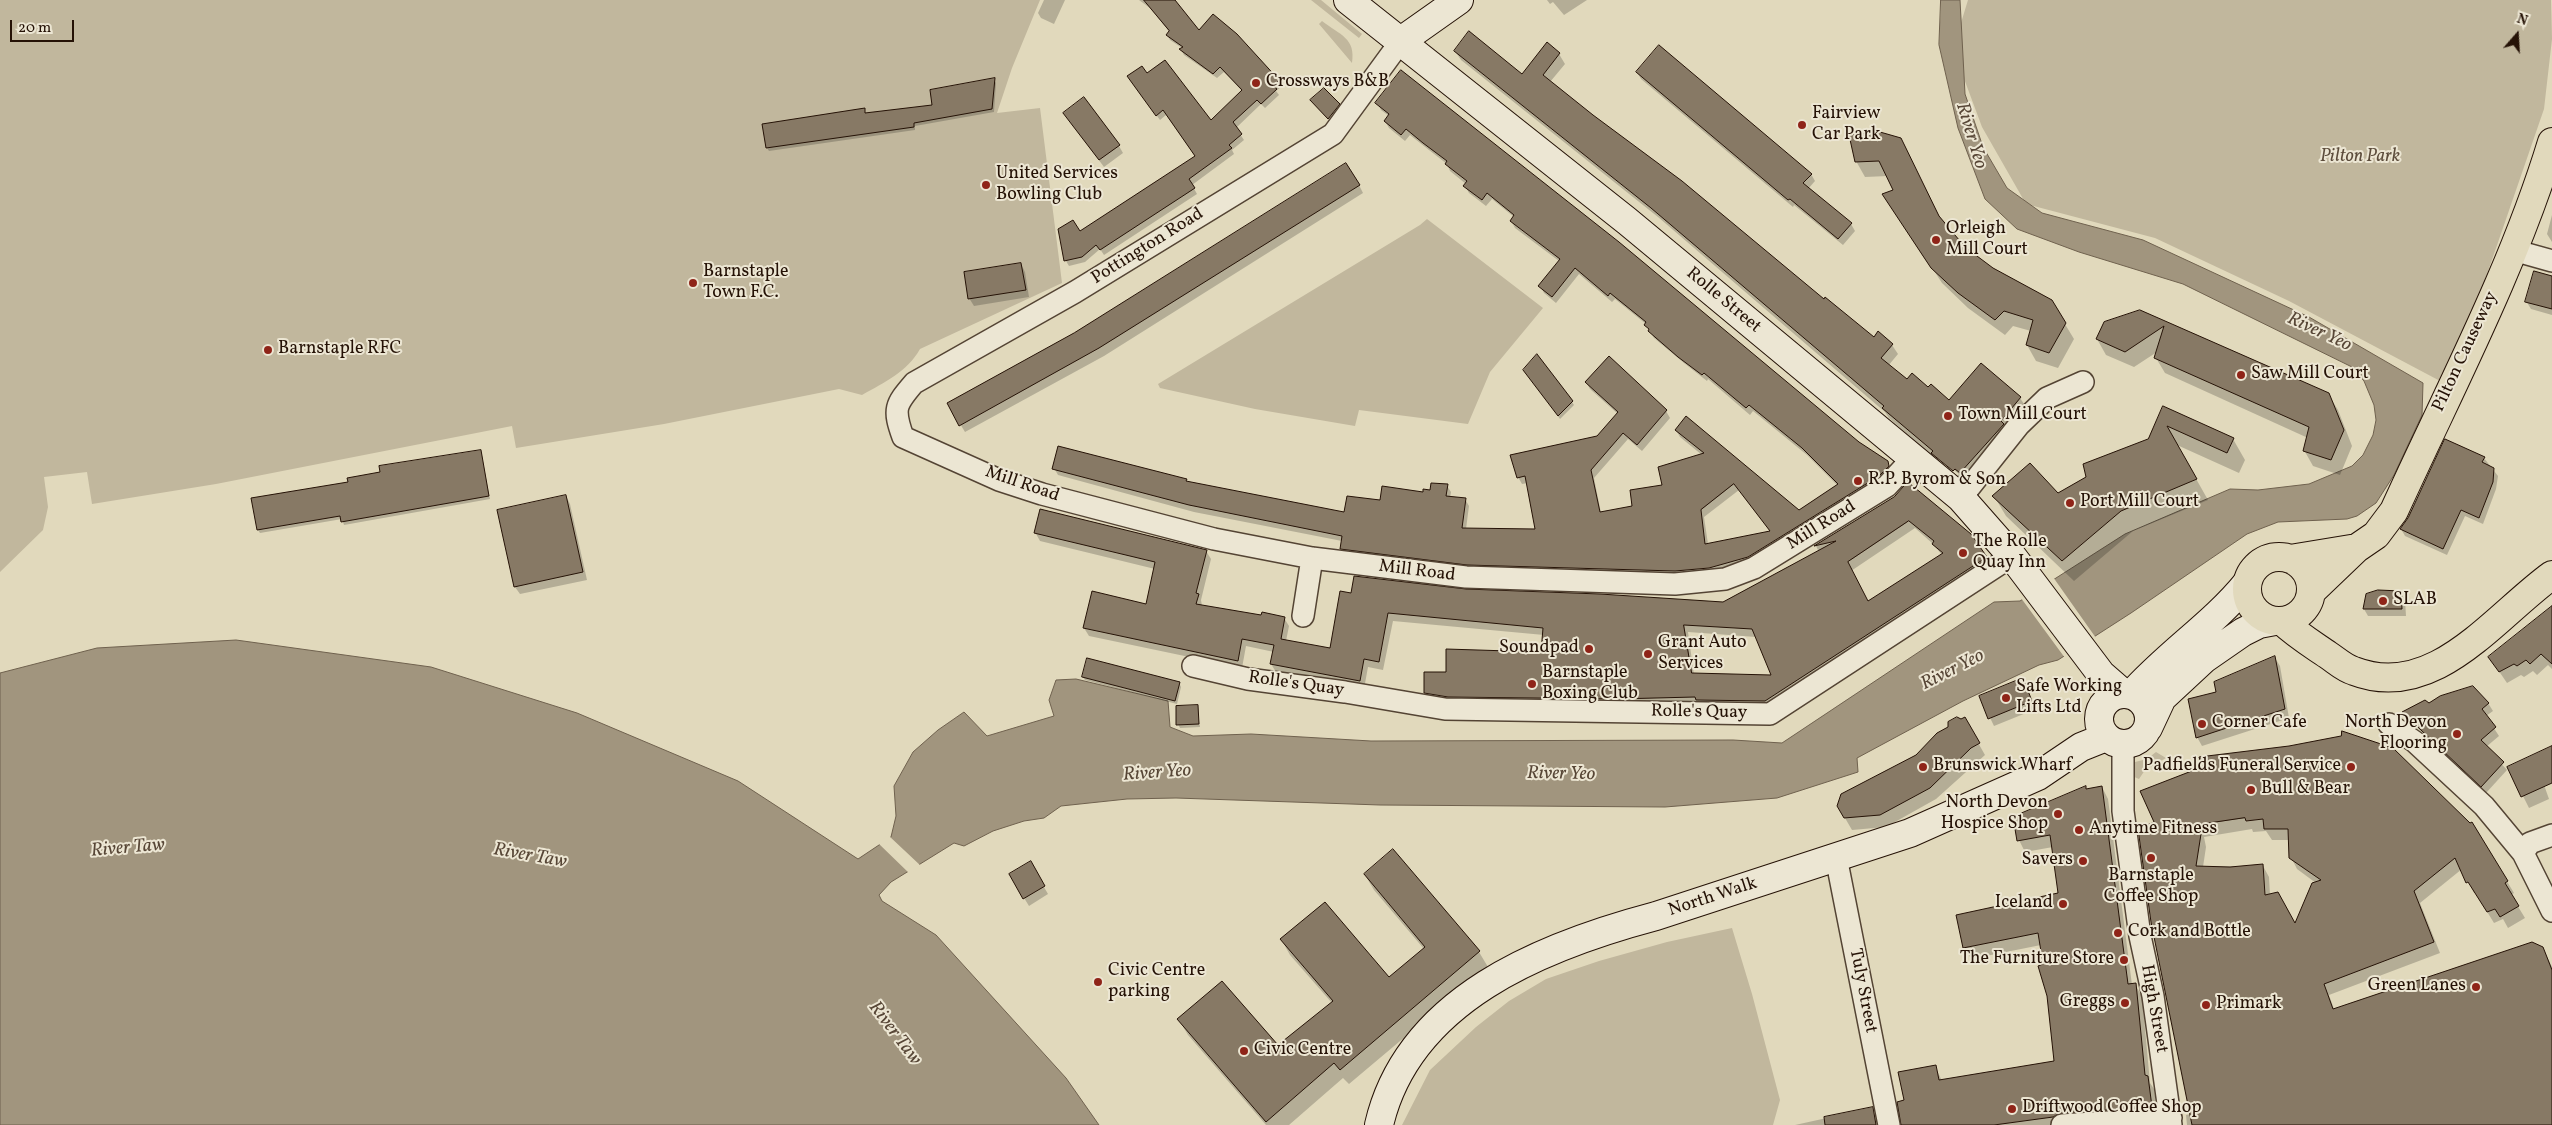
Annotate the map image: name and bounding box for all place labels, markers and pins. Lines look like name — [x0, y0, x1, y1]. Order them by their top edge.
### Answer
place label: Crossways B&B — [1266, 72, 1389, 94]
marker: Crossways B&B — [1250, 77, 1262, 89]
place label: Fairview Car Park — [1812, 104, 1881, 146]
marker: Fairview Car Park — [1796, 119, 1808, 131]
place label: United Services Bowling Club — [996, 164, 1118, 206]
marker: United Services Bowling Club — [980, 179, 992, 191]
place label: Orleigh Mill Court — [1946, 219, 2028, 262]
marker: Orleigh Mill Court — [1930, 234, 1942, 246]
place label: Barnstaple Town F.C. — [703, 262, 788, 304]
marker: Barnstaple Town F.C. — [687, 277, 699, 289]
place label: Barnstaple RFC — [278, 339, 401, 361]
marker: Barnstaple RFC — [262, 344, 274, 356]
place label: Saw Mill Court — [2251, 364, 2369, 386]
marker: Saw Mill Court — [2235, 369, 2247, 381]
place label: Town Mill Court — [1958, 405, 2087, 427]
marker: Town Mill Court — [1942, 410, 1954, 422]
place label: R.P. Byrom & Son — [1868, 470, 2006, 492]
marker: R.P. Byrom & Son — [1852, 475, 1864, 487]
place label: Port Mill Court — [2080, 492, 2199, 514]
marker: Port Mill Court — [2064, 497, 2076, 509]
place label: The Rolle Quay Inn — [1973, 532, 2047, 574]
marker: The Rolle Quay Inn — [1957, 547, 1969, 559]
place label: SLAB — [2393, 590, 2437, 612]
marker: SLAB — [2377, 595, 2389, 607]
place label: Grant Auto Services — [1658, 633, 1747, 676]
place label: Soundpad — [1499, 638, 1579, 660]
marker: Soundpad — [1583, 643, 1595, 655]
marker: Grant Auto Services — [1642, 648, 1654, 660]
place label: Barnstaple Boxing Club — [1542, 663, 1638, 706]
place label: Safe Working Lifts Ltd — [2016, 677, 2122, 720]
marker: Barnstaple Boxing Club — [1526, 678, 1538, 690]
marker: Safe Working Lifts Ltd — [2000, 692, 2012, 704]
place label: Corner Cafe — [2212, 713, 2307, 735]
place label: North Devon Flooring — [2345, 713, 2447, 756]
marker: Corner Cafe — [2196, 718, 2208, 730]
marker: North Devon Flooring — [2451, 728, 2463, 740]
place label: Brunswick Wharf — [1933, 756, 2072, 778]
place label: Padfields Funeral Service — [2143, 756, 2341, 778]
marker: Brunswick Wharf — [1917, 761, 1929, 773]
marker: Padfields Funeral Service — [2345, 761, 2357, 773]
place label: Bull & Bear — [2261, 779, 2350, 801]
marker: Bull & Bear — [2245, 784, 2257, 796]
place label: North Devon Hospice Shop — [1941, 793, 2048, 836]
marker: North Devon Hospice Shop — [2052, 808, 2064, 820]
place label: Anytime Fitness — [2089, 819, 2217, 841]
marker: Anytime Fitness — [2073, 824, 2085, 836]
place label: Savers — [2022, 850, 2073, 872]
marker: Barnstaple Coffee Shop — [2145, 852, 2157, 864]
marker: Savers — [2077, 855, 2089, 867]
place label: Barnstaple Coffee Shop — [2104, 866, 2198, 909]
place label: Iceland — [1995, 893, 2053, 915]
marker: Iceland — [2057, 898, 2069, 910]
place label: Cork and Bottle — [2128, 922, 2251, 944]
marker: Cork and Bottle — [2112, 927, 2124, 939]
place label: The Furniture Store — [1960, 949, 2114, 971]
marker: The Furniture Store — [2118, 954, 2130, 966]
place label: Civic Centre parking — [1108, 961, 1205, 1004]
marker: Civic Centre parking — [1092, 976, 1104, 988]
place label: Green Lanes — [2368, 976, 2466, 998]
marker: Green Lanes — [2470, 981, 2482, 993]
place label: Greggs — [2060, 992, 2115, 1014]
place label: Primark — [2216, 994, 2282, 1016]
marker: Greggs — [2119, 997, 2131, 1009]
marker: Primark — [2200, 999, 2212, 1011]
place label: Civic Centre — [1254, 1040, 1351, 1062]
marker: Civic Centre — [1238, 1045, 1250, 1057]
place label: Driftwood Coffee Shop — [2022, 1098, 2202, 1120]
marker: Driftwood Coffee Shop — [2006, 1103, 2018, 1115]

